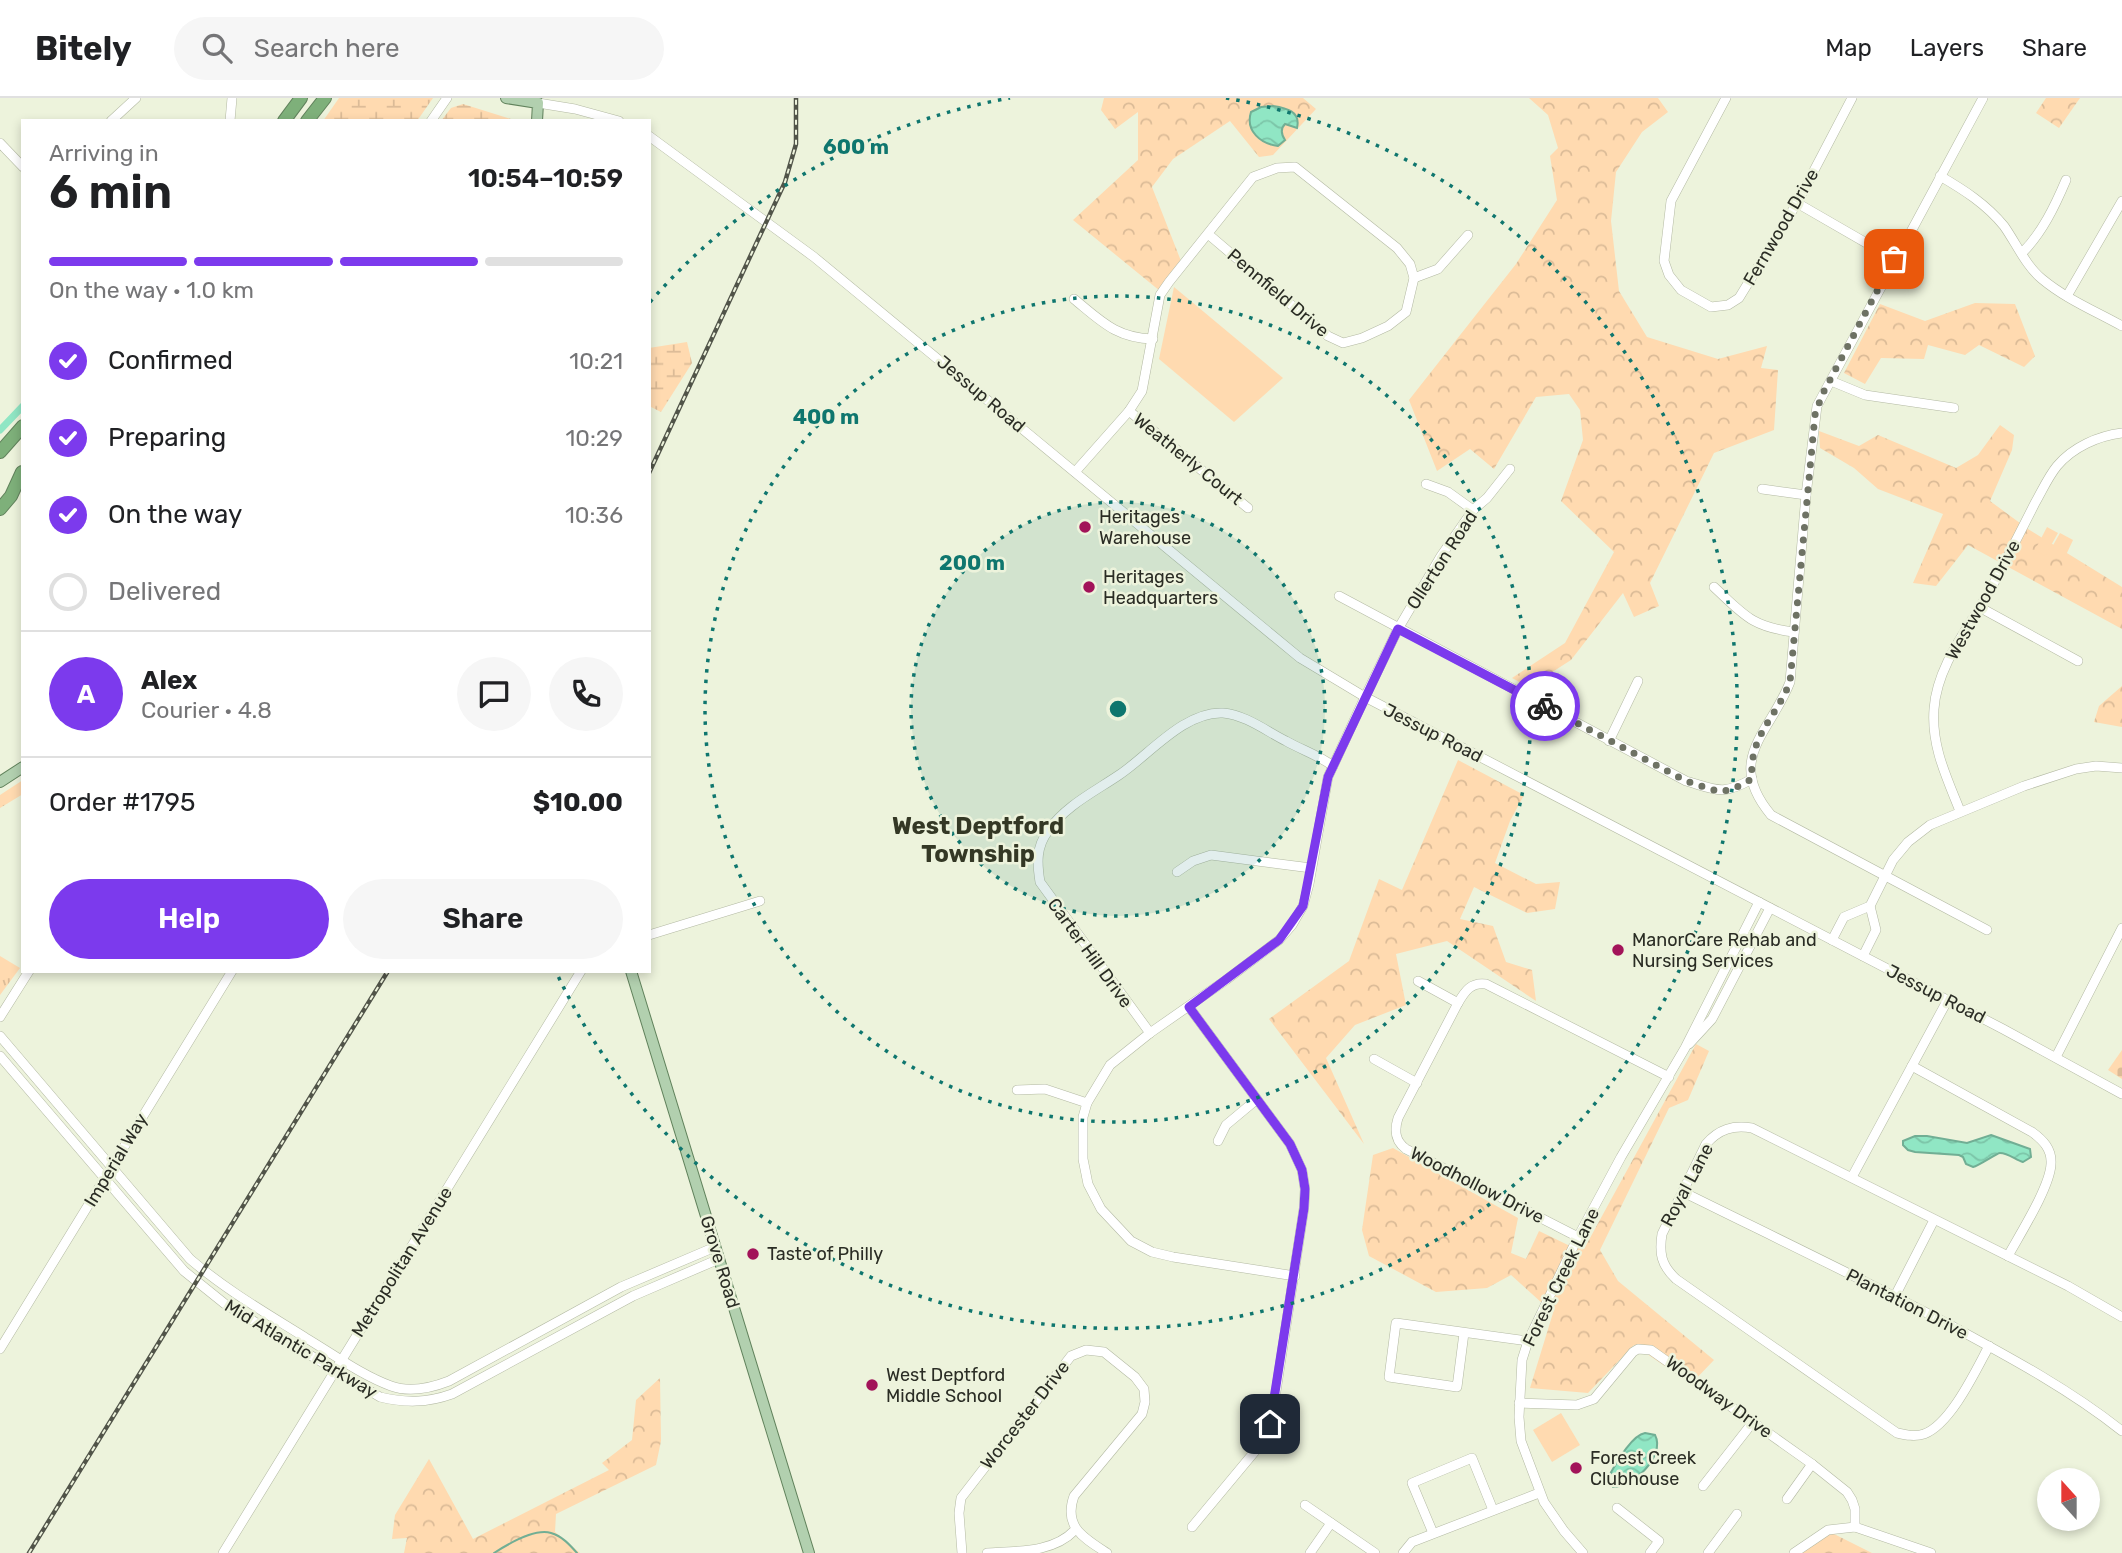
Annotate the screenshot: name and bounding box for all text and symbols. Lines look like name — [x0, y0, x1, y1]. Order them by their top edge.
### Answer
search box — [174, 17, 664, 80]
text: Bitely — [35, 29, 132, 68]
icon: search — [198, 29, 236, 67]
text: Search here — [254, 33, 400, 64]
text: Map — [1825, 34, 1872, 62]
text: Layers — [1910, 34, 1984, 62]
text: Share — [2022, 34, 2087, 62]
text: 600 m — [823, 134, 889, 159]
text: Arriving in — [49, 139, 159, 167]
text: 10:54–10:59 — [468, 163, 623, 194]
text: 6 min — [49, 165, 172, 220]
street label: Fernwood Drive — [1739, 165, 1823, 289]
pin — [1864, 229, 1924, 289]
icon: bag — [1875, 240, 1913, 278]
street label: Pennfield Drive — [1223, 244, 1333, 342]
text: On the way · 1.0 km — [49, 276, 254, 304]
icon: check — [49, 342, 87, 380]
text: Confirmed — [108, 345, 233, 376]
text: 10:21 — [569, 347, 623, 375]
street label: Jessup Road — [932, 351, 1030, 437]
text: 400 m — [793, 404, 859, 429]
street label: Weatherly Court — [1129, 408, 1247, 510]
icon: check — [49, 419, 87, 457]
text: Preparing — [108, 422, 226, 453]
text: 10:29 — [566, 424, 623, 452]
icon: check — [49, 496, 87, 534]
text: On the way — [108, 499, 242, 530]
text: 10:36 — [565, 501, 623, 529]
place label: Heritages Warehouse — [1099, 506, 1191, 549]
street label: Ollerton Road — [1402, 507, 1482, 613]
marker: Heritages Warehouse — [1077, 519, 1093, 535]
street label: Westwood Drive — [1941, 536, 2025, 664]
text: 200 m — [939, 550, 1005, 575]
place label: Heritages Headquarters — [1103, 566, 1218, 609]
text: Delivered — [108, 576, 221, 607]
marker: Heritages Headquarters — [1081, 579, 1097, 595]
button: chat — [457, 657, 531, 731]
button: phone — [549, 657, 623, 731]
text: Alex — [141, 665, 197, 696]
courier — [1510, 671, 1580, 741]
text: A — [77, 679, 95, 710]
icon: bike — [1526, 687, 1564, 725]
text: Courier · 4.8 — [141, 696, 272, 724]
centre of rings — [1106, 697, 1130, 721]
street label: Jessup Road — [1380, 699, 1486, 767]
text: Order #1795 — [49, 787, 195, 818]
text: $10.00 — [533, 787, 623, 818]
district label: West Deptford Township — [892, 812, 1064, 868]
button: Help — [49, 879, 329, 959]
button: Share — [343, 879, 623, 959]
street label: Carter Hill Drive — [1043, 894, 1137, 1012]
place label: ManorCare Rehab and Nursing Services — [1632, 929, 1817, 972]
marker: ManorCare Rehab and Nursing Services — [1610, 942, 1626, 958]
street label: Jessup Road — [1883, 960, 1989, 1028]
street label: Imperial Way — [80, 1109, 153, 1211]
street label: Royal Lane — [1656, 1140, 1718, 1230]
street label: Woodhollow Drive — [1406, 1142, 1548, 1228]
street label: Metropolitan Avenue — [347, 1183, 457, 1341]
street label: Forest Creek Lane — [1518, 1204, 1604, 1350]
street label: Grove Road — [695, 1213, 745, 1311]
place label: Taste of Philly — [767, 1243, 883, 1265]
marker: Taste of Philly — [745, 1246, 761, 1262]
street label: Plantation Drive — [1842, 1264, 1972, 1344]
street label: Mid Atlantic Parkway — [221, 1295, 381, 1403]
street label: Woodway Drive — [1661, 1351, 1777, 1443]
street label: Worcester Drive — [976, 1356, 1074, 1474]
place label: West Deptford Middle School — [886, 1364, 1005, 1407]
marker: West Deptford Middle School — [864, 1377, 880, 1393]
pin — [1240, 1394, 1300, 1454]
icon: home — [1251, 1405, 1289, 1443]
place label: Forest Creek Clubhouse — [1590, 1447, 1697, 1490]
marker: Forest Creek Clubhouse — [1568, 1460, 1584, 1476]
north arrow — [2037, 1468, 2100, 1531]
map controls — [2037, 1468, 2100, 1531]

